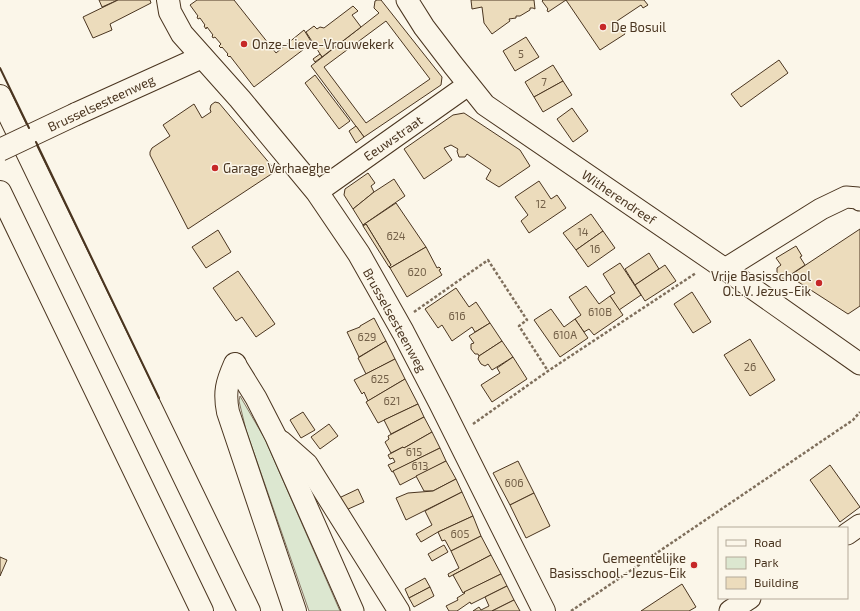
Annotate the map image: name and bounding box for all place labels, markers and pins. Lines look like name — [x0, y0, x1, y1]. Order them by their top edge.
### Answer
place label: De Bosuil — [611, 19, 666, 35]
marker: De Bosuil — [598, 22, 608, 32]
place label: Onze-Lieve-Vrouwekerk — [252, 36, 395, 52]
marker: Onze-Lieve-Vrouwekerk — [239, 39, 249, 49]
place label: Garage Verhaeghe — [223, 160, 331, 176]
marker: Garage Verhaeghe — [210, 163, 220, 173]
place label: Vrije Basisschool O.L.V. Jezus-Eik — [711, 268, 811, 299]
marker: Vrije Basisschool O.L.V. Jezus-Eik — [814, 278, 824, 288]
place label: Gemeentelijke Basisschool - Jezus-Eik — [549, 550, 686, 581]
marker: Gemeentelijke Basisschool - Jezus-Eik — [689, 560, 699, 570]

